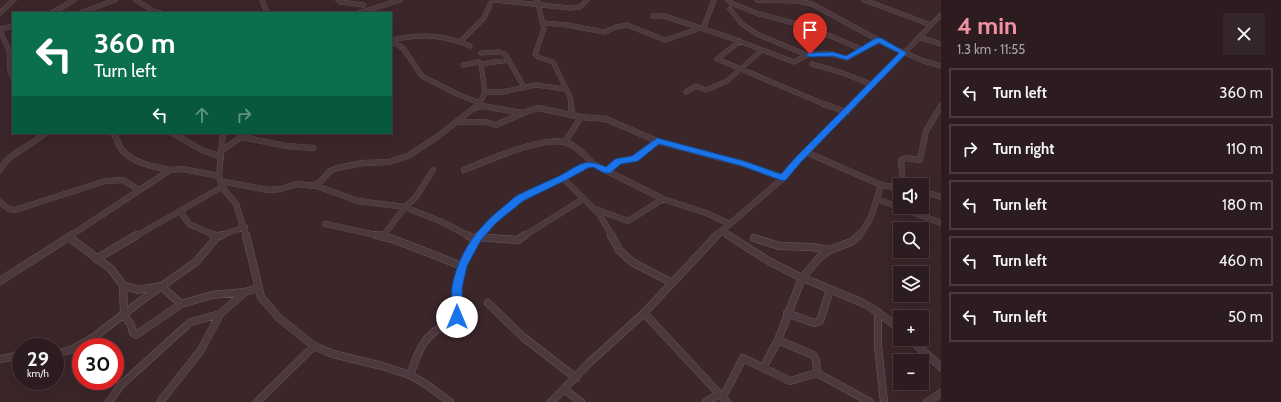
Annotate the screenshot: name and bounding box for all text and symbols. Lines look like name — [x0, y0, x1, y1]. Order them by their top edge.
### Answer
text: 4 min — [957, 11, 1017, 40]
pin — [793, 13, 827, 54]
button: close — [1223, 13, 1265, 55]
icon: arrive — [799, 19, 821, 41]
text: 360 m — [94, 26, 175, 60]
icon: left — [28, 28, 80, 80]
text: 1.3 km · 11:55 — [957, 41, 1025, 57]
text: Turn left — [94, 60, 157, 82]
icon: left — [959, 82, 981, 104]
text: Turn left — [993, 84, 1047, 102]
text: 360 m — [1219, 84, 1263, 102]
icon: left — [149, 104, 171, 126]
icon: ahead — [191, 104, 213, 126]
icon: right — [233, 104, 255, 126]
icon: right — [959, 138, 981, 160]
text: Turn right — [993, 140, 1054, 158]
text: 110 m — [1226, 140, 1263, 158]
map controls — [893, 178, 929, 390]
button: sound — [893, 178, 929, 214]
icon: left — [959, 194, 981, 216]
text: Turn left — [993, 196, 1047, 214]
text: 180 m — [1222, 196, 1263, 214]
button: search — [893, 222, 929, 258]
icon: left — [959, 250, 981, 272]
text: Turn left — [993, 252, 1047, 270]
text: 460 m — [1219, 252, 1263, 270]
button: layers — [893, 266, 929, 302]
position arrow — [436, 296, 478, 338]
icon: left — [959, 306, 981, 328]
text: Turn left — [993, 308, 1047, 326]
text: 50 m — [1228, 308, 1263, 326]
button: + — [893, 310, 929, 346]
speed limit sign: 30 — [72, 338, 124, 390]
text: 29 — [27, 347, 49, 371]
button: − — [893, 354, 929, 390]
text: km/h — [27, 367, 49, 380]

